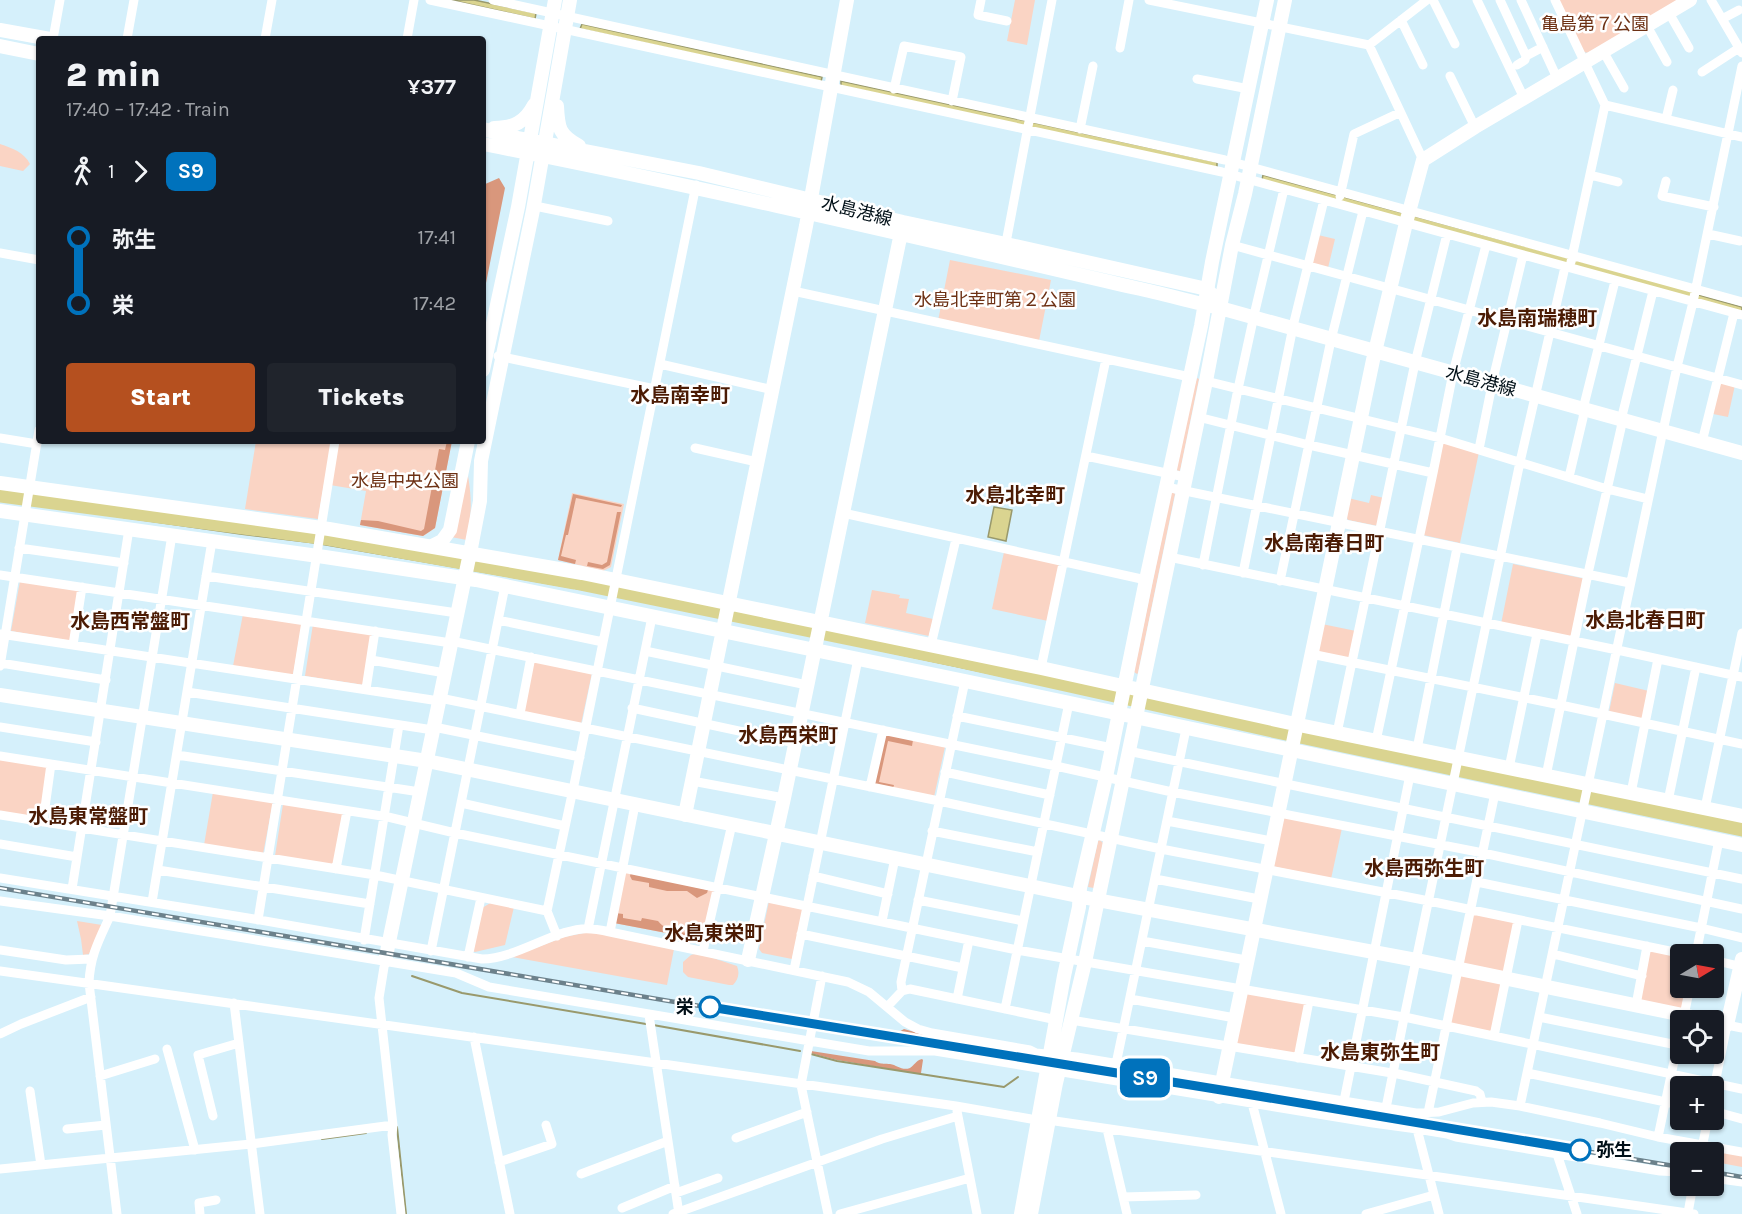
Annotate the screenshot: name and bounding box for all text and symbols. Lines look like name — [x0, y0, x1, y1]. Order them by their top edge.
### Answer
park label: 亀島第７公園 — [1541, 13, 1649, 35]
text: 2 min — [66, 56, 161, 94]
text: ¥377 — [408, 74, 456, 100]
text: 17:40 – 17:42 · Train — [66, 98, 230, 121]
icon: walk — [66, 155, 99, 188]
icon: forward — [124, 155, 157, 188]
text: S9 — [178, 159, 204, 183]
text: 1 — [108, 160, 115, 183]
street label: 水島港線 — [819, 192, 895, 230]
text: 17:41 — [418, 226, 456, 249]
text: 弥生 — [112, 227, 156, 253]
park label: 水島北幸町第２公園 — [914, 289, 1076, 311]
text: 17:42 — [413, 292, 456, 315]
text: 栄 — [112, 293, 134, 319]
district label: 水島南瑞穂町 — [1477, 307, 1597, 330]
street label: 水島港線 — [1443, 361, 1519, 401]
button: Start — [66, 363, 255, 432]
button: Tickets — [267, 363, 456, 432]
district label: 水島南幸町 — [630, 384, 730, 407]
park label: 水島中央公園 — [351, 470, 459, 492]
district label: 水島北幸町 — [965, 484, 1065, 507]
district label: 水島南春日町 — [1264, 532, 1384, 555]
district label: 水島北春日町 — [1585, 609, 1705, 632]
district label: 水島西常盤町 — [70, 610, 190, 633]
district label: 水島西栄町 — [738, 724, 838, 747]
district label: 水島東常盤町 — [28, 805, 148, 828]
district label: 水島西弥生町 — [1364, 857, 1484, 880]
district label: 水島東栄町 — [664, 922, 764, 945]
north arrow — [1670, 944, 1724, 998]
map controls — [1670, 944, 1724, 1196]
place label: 栄 — [676, 996, 694, 1018]
marker: 栄 — [699, 996, 721, 1018]
button: locate — [1670, 1010, 1724, 1064]
district label: 水島東弥生町 — [1320, 1041, 1440, 1064]
line badge: S9 — [1118, 1058, 1172, 1098]
text: S9 — [1132, 1066, 1158, 1090]
button: + — [1670, 1076, 1724, 1130]
marker: 弥生 — [1569, 1139, 1591, 1161]
place label: 弥生 — [1596, 1139, 1632, 1161]
button: − — [1670, 1142, 1724, 1196]

